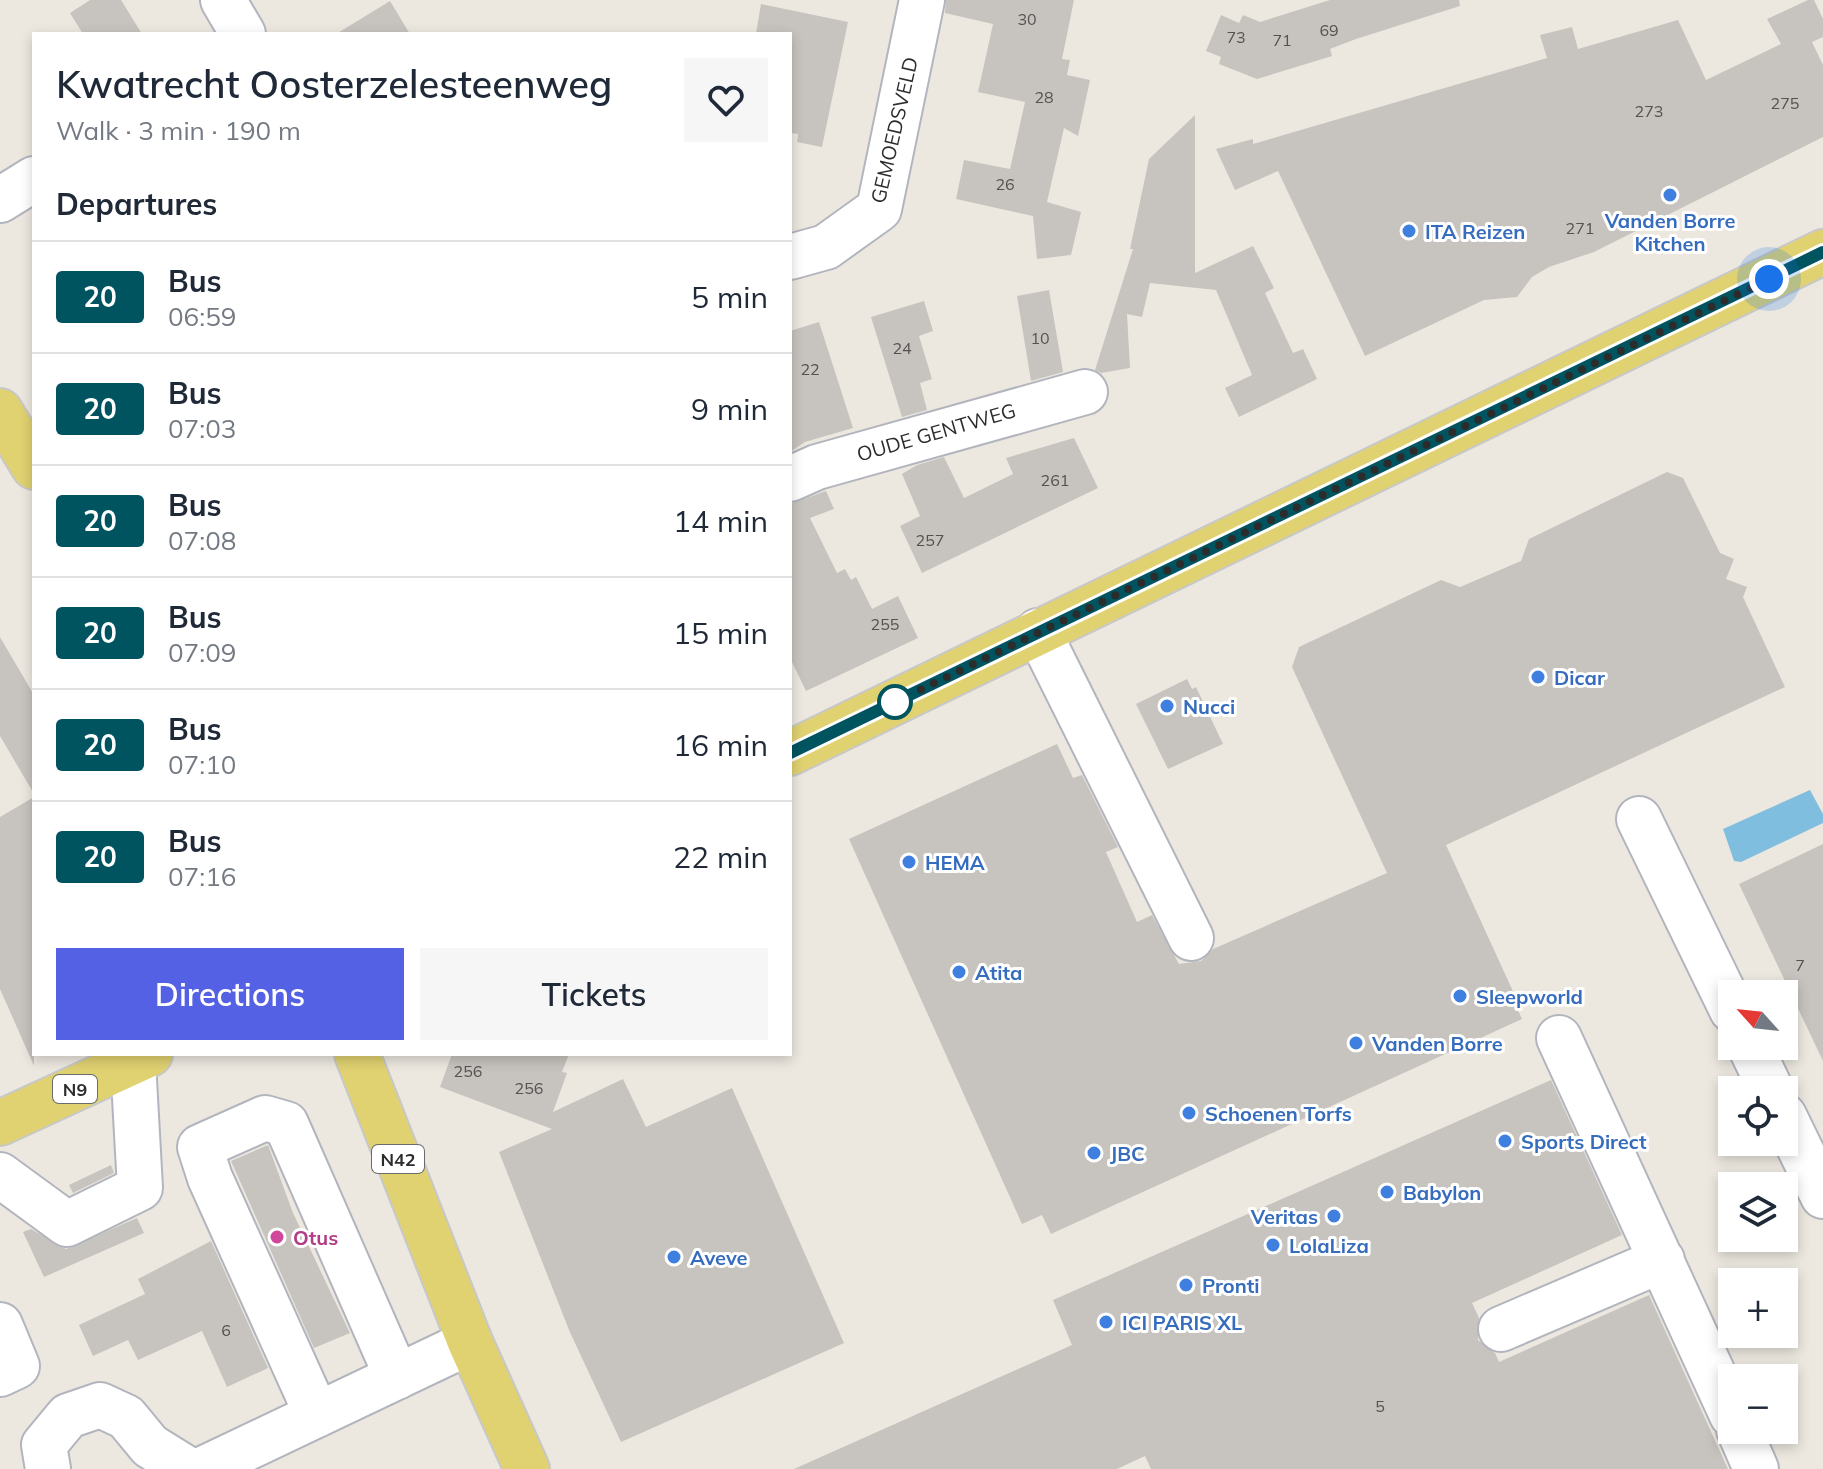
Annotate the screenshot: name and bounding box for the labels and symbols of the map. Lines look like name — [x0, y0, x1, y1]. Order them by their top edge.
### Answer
house number: 30 — [1017, 9, 1037, 29]
house number: 69 — [1319, 20, 1339, 40]
house number: 73 — [1226, 27, 1246, 47]
house number: 71 — [1272, 30, 1292, 50]
street label: GEMOEDSVELD — [865, 54, 923, 206]
house number: 28 — [1034, 87, 1054, 107]
house number: 275 — [1771, 93, 1799, 113]
house number: 273 — [1635, 101, 1663, 121]
house number: 26 — [995, 174, 1015, 194]
marker: Vanden Borre Kitchen — [1661, 186, 1679, 204]
place label: Vanden Borre Kitchen — [1604, 208, 1735, 256]
house number: 271 — [1566, 218, 1594, 238]
place label: ITA Reizen — [1425, 219, 1525, 244]
marker: ITA Reizen — [1400, 222, 1418, 240]
your location — [1749, 259, 1789, 299]
house number: 10 — [1030, 328, 1050, 348]
house number: 24 — [892, 338, 912, 358]
house number: 22 — [800, 359, 820, 379]
street label: OUDE GENTWEG — [854, 397, 1018, 467]
house number: 261 — [1041, 470, 1069, 490]
house number: 257 — [916, 530, 944, 550]
house number: 255 — [871, 614, 899, 634]
place label: Dicar — [1554, 665, 1605, 690]
marker: Dicar — [1529, 668, 1547, 686]
unlabelled marker — [878, 685, 912, 719]
place label: Nucci — [1183, 694, 1235, 719]
marker: Nucci — [1158, 697, 1176, 715]
place label: HEMA — [925, 850, 985, 875]
marker: HEMA — [900, 853, 918, 871]
house number: 7 — [1795, 955, 1805, 975]
place label: Atita — [975, 960, 1022, 985]
marker: Atita — [950, 963, 968, 981]
north arrow — [1718, 980, 1798, 1060]
place label: Sleepworld — [1476, 984, 1583, 1009]
marker: Sleepworld — [1451, 987, 1469, 1005]
place label: Vanden Borre — [1371, 1031, 1503, 1056]
marker: Vanden Borre — [1347, 1034, 1365, 1052]
house number: 256 — [454, 1061, 482, 1081]
road number: N9 — [53, 1075, 97, 1103]
house number: 256 — [515, 1078, 543, 1098]
place label: Schoenen Torfs — [1205, 1101, 1352, 1126]
marker: Schoenen Torfs — [1180, 1104, 1198, 1122]
place label: Sports Direct — [1521, 1129, 1647, 1154]
marker: Sports Direct — [1496, 1132, 1514, 1150]
place label: JBC — [1110, 1141, 1145, 1166]
marker: JBC — [1085, 1144, 1103, 1162]
road number: N42 — [372, 1145, 424, 1173]
place label: Babylon — [1403, 1180, 1481, 1205]
marker: Babylon — [1378, 1183, 1396, 1201]
place label: Veritas — [1250, 1204, 1318, 1229]
marker: Veritas — [1325, 1207, 1343, 1225]
place label: Otus — [293, 1225, 338, 1250]
marker: Otus — [268, 1228, 286, 1246]
place label: LolaLiza — [1289, 1233, 1369, 1258]
marker: LolaLiza — [1264, 1236, 1282, 1254]
place label: Aveve — [690, 1245, 748, 1270]
marker: Aveve — [665, 1248, 683, 1266]
place label: Pronti — [1202, 1273, 1260, 1298]
marker: Pronti — [1177, 1276, 1195, 1294]
place label: ICI PARIS XL — [1122, 1310, 1242, 1335]
marker: ICI PARIS XL — [1097, 1313, 1115, 1331]
house number: 6 — [221, 1320, 231, 1340]
house number: 5 — [1375, 1396, 1385, 1416]

